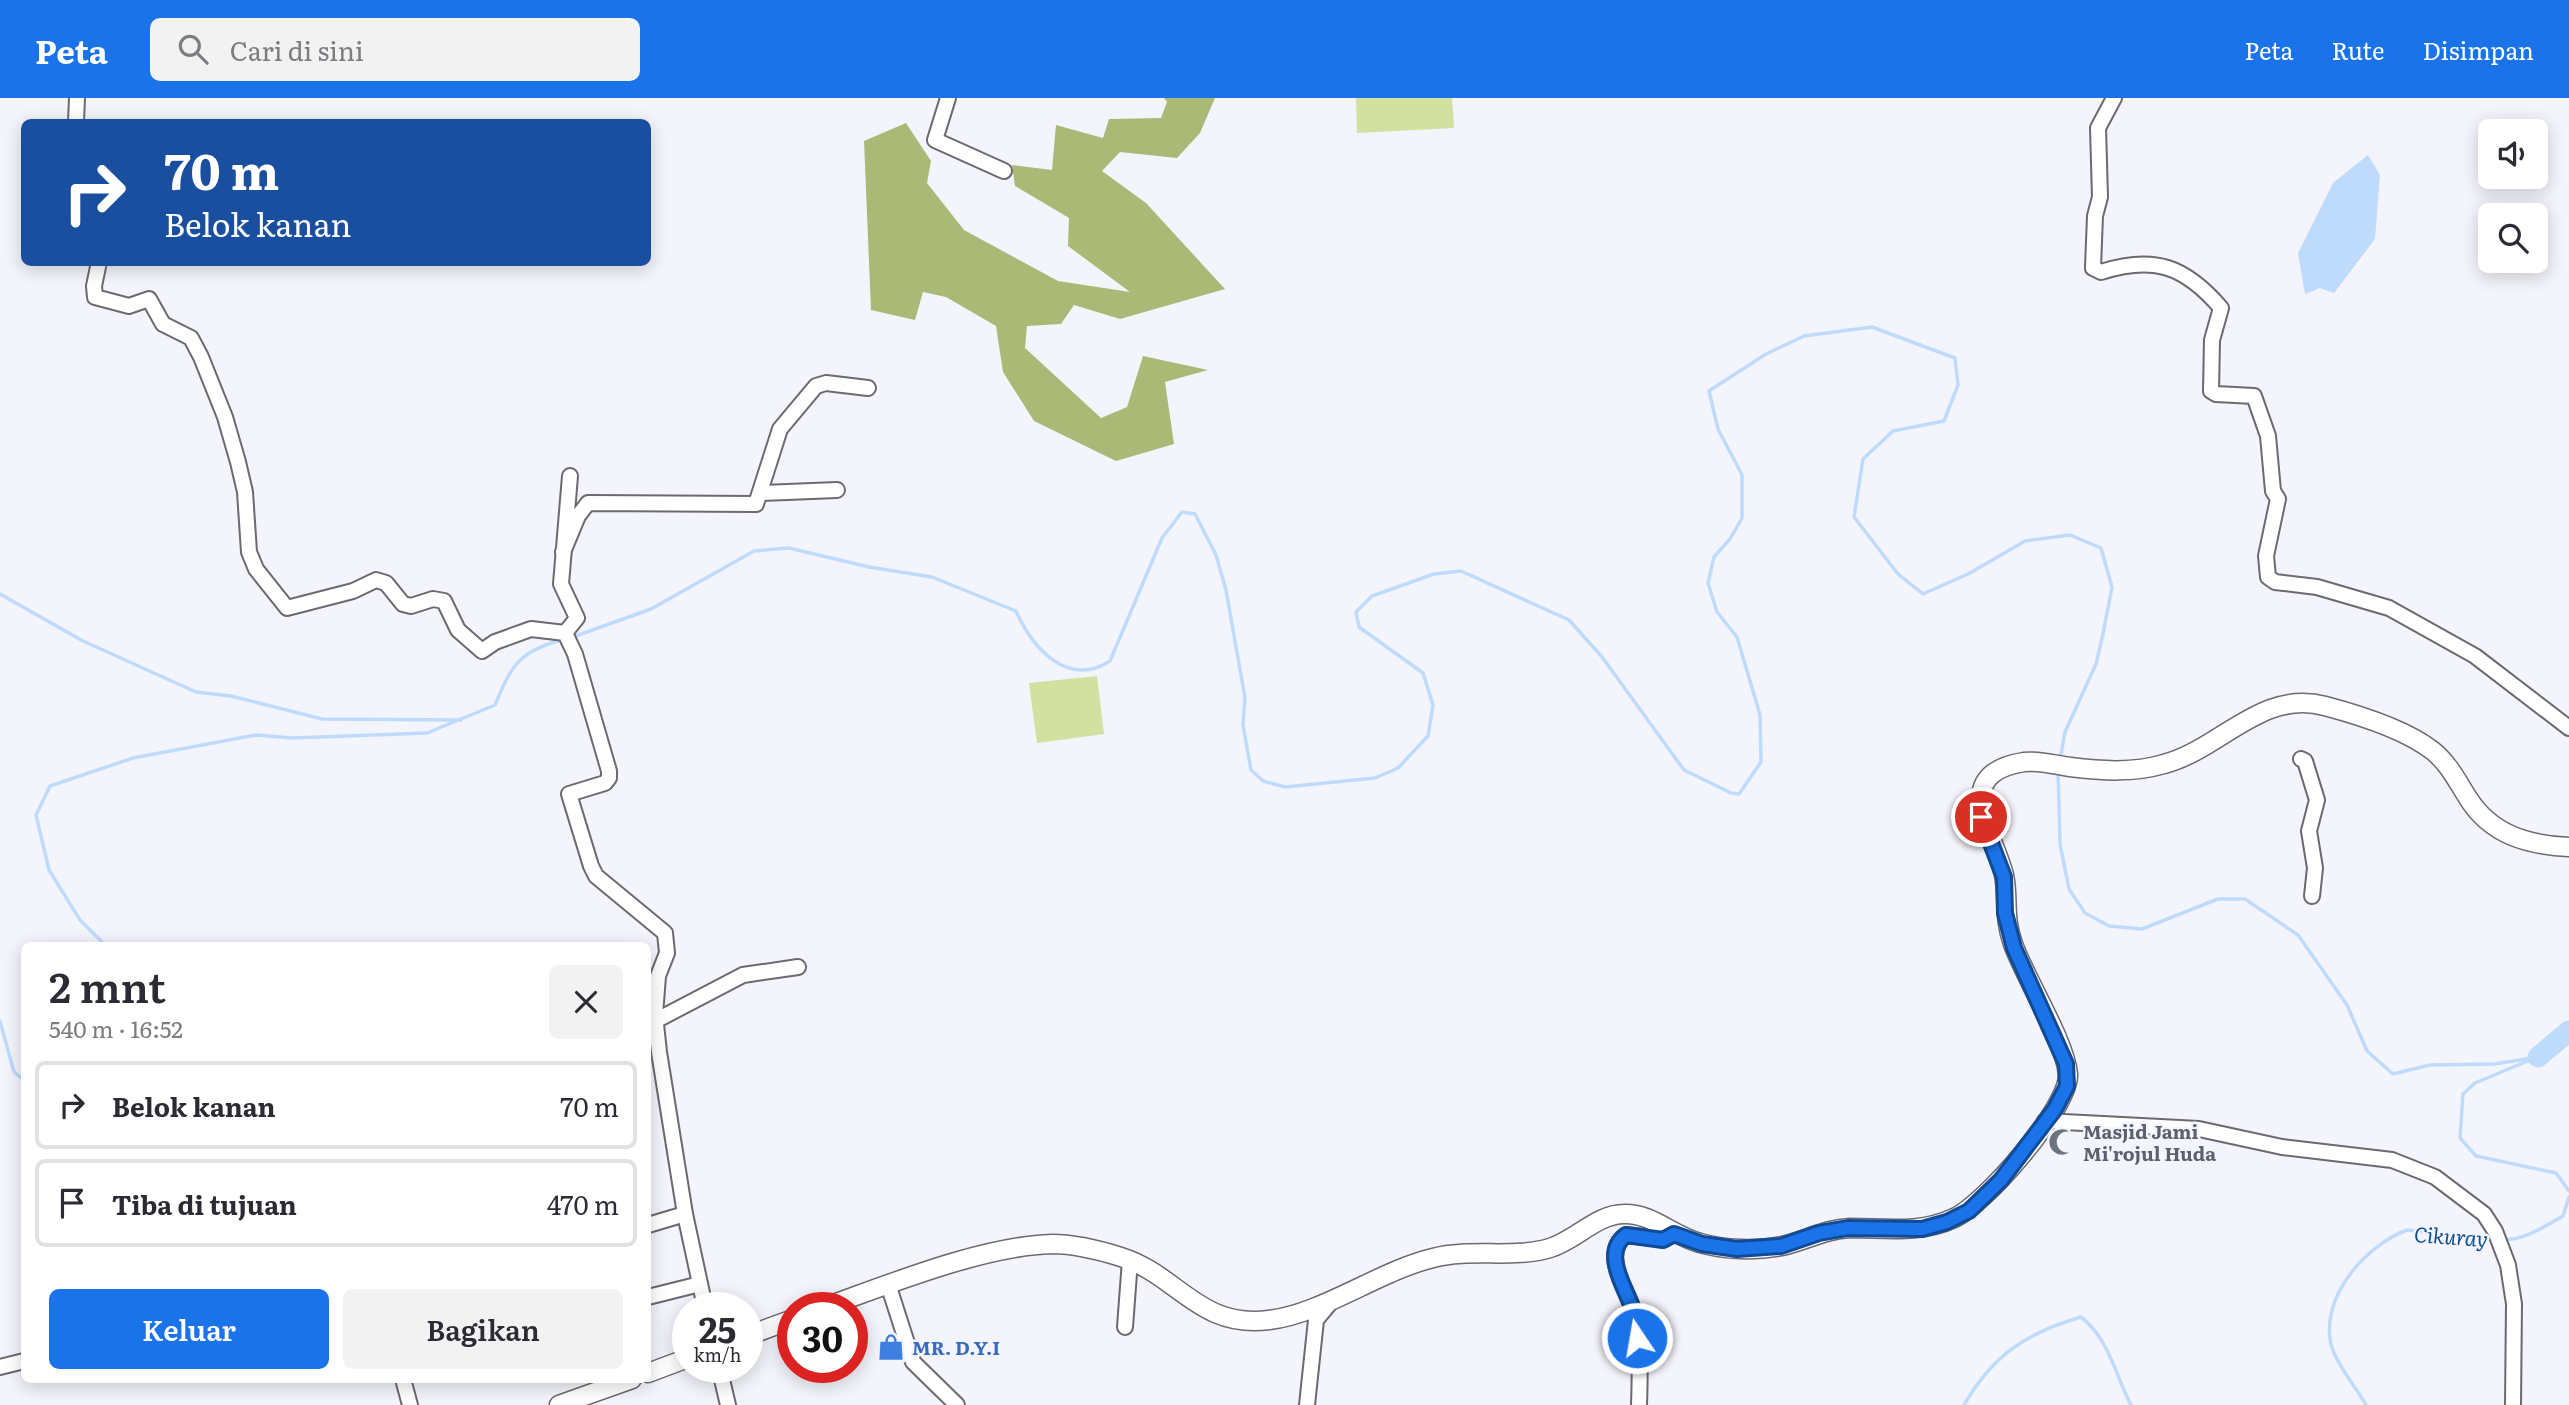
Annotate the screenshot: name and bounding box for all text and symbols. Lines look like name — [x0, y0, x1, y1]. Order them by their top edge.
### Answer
search box — [150, 18, 640, 81]
text: Peta — [35, 25, 108, 74]
icon: search — [174, 30, 212, 68]
text: Cari di sini — [230, 30, 364, 69]
text: Peta — [2245, 32, 2294, 67]
text: Rute — [2332, 32, 2384, 67]
text: Disimpan — [2422, 32, 2534, 67]
map controls — [2478, 119, 2548, 273]
button: sound — [2478, 119, 2548, 189]
text: 70 m — [164, 132, 279, 205]
icon: right — [49, 147, 140, 238]
text: Belok kanan — [164, 199, 352, 247]
button: search — [2478, 203, 2548, 273]
pin — [1951, 787, 2011, 847]
icon: arrive — [1962, 798, 2000, 836]
text: 2 mnt — [49, 954, 166, 1016]
button: close — [549, 965, 623, 1039]
text: 540 m · 16:52 — [49, 1011, 183, 1045]
icon: right — [53, 1086, 91, 1124]
text: Belok kanan — [112, 1086, 276, 1125]
text: 70 m — [560, 1086, 619, 1125]
place label: Masjid Jami Mi'rojul Huda — [2083, 1117, 2216, 1167]
mosque icon: Masjid Jami Mi'rojul Huda — [2047, 1127, 2077, 1157]
icon: arrive — [53, 1184, 91, 1222]
text: Tiba di tujuan — [112, 1184, 297, 1223]
text: 470 m — [547, 1184, 619, 1223]
water label: Cikuray — [2413, 1217, 2489, 1253]
button: Keluar — [49, 1289, 329, 1369]
button: Bagikan — [343, 1289, 623, 1369]
speed limit sign: 30 — [777, 1292, 868, 1383]
position arrow — [1600, 1301, 1674, 1375]
text: 25 — [699, 1302, 736, 1354]
shop icon: MR. D.Y.I — [876, 1332, 906, 1362]
place label: MR. D.Y.I — [912, 1333, 1000, 1361]
text: km/h — [694, 1341, 741, 1368]

